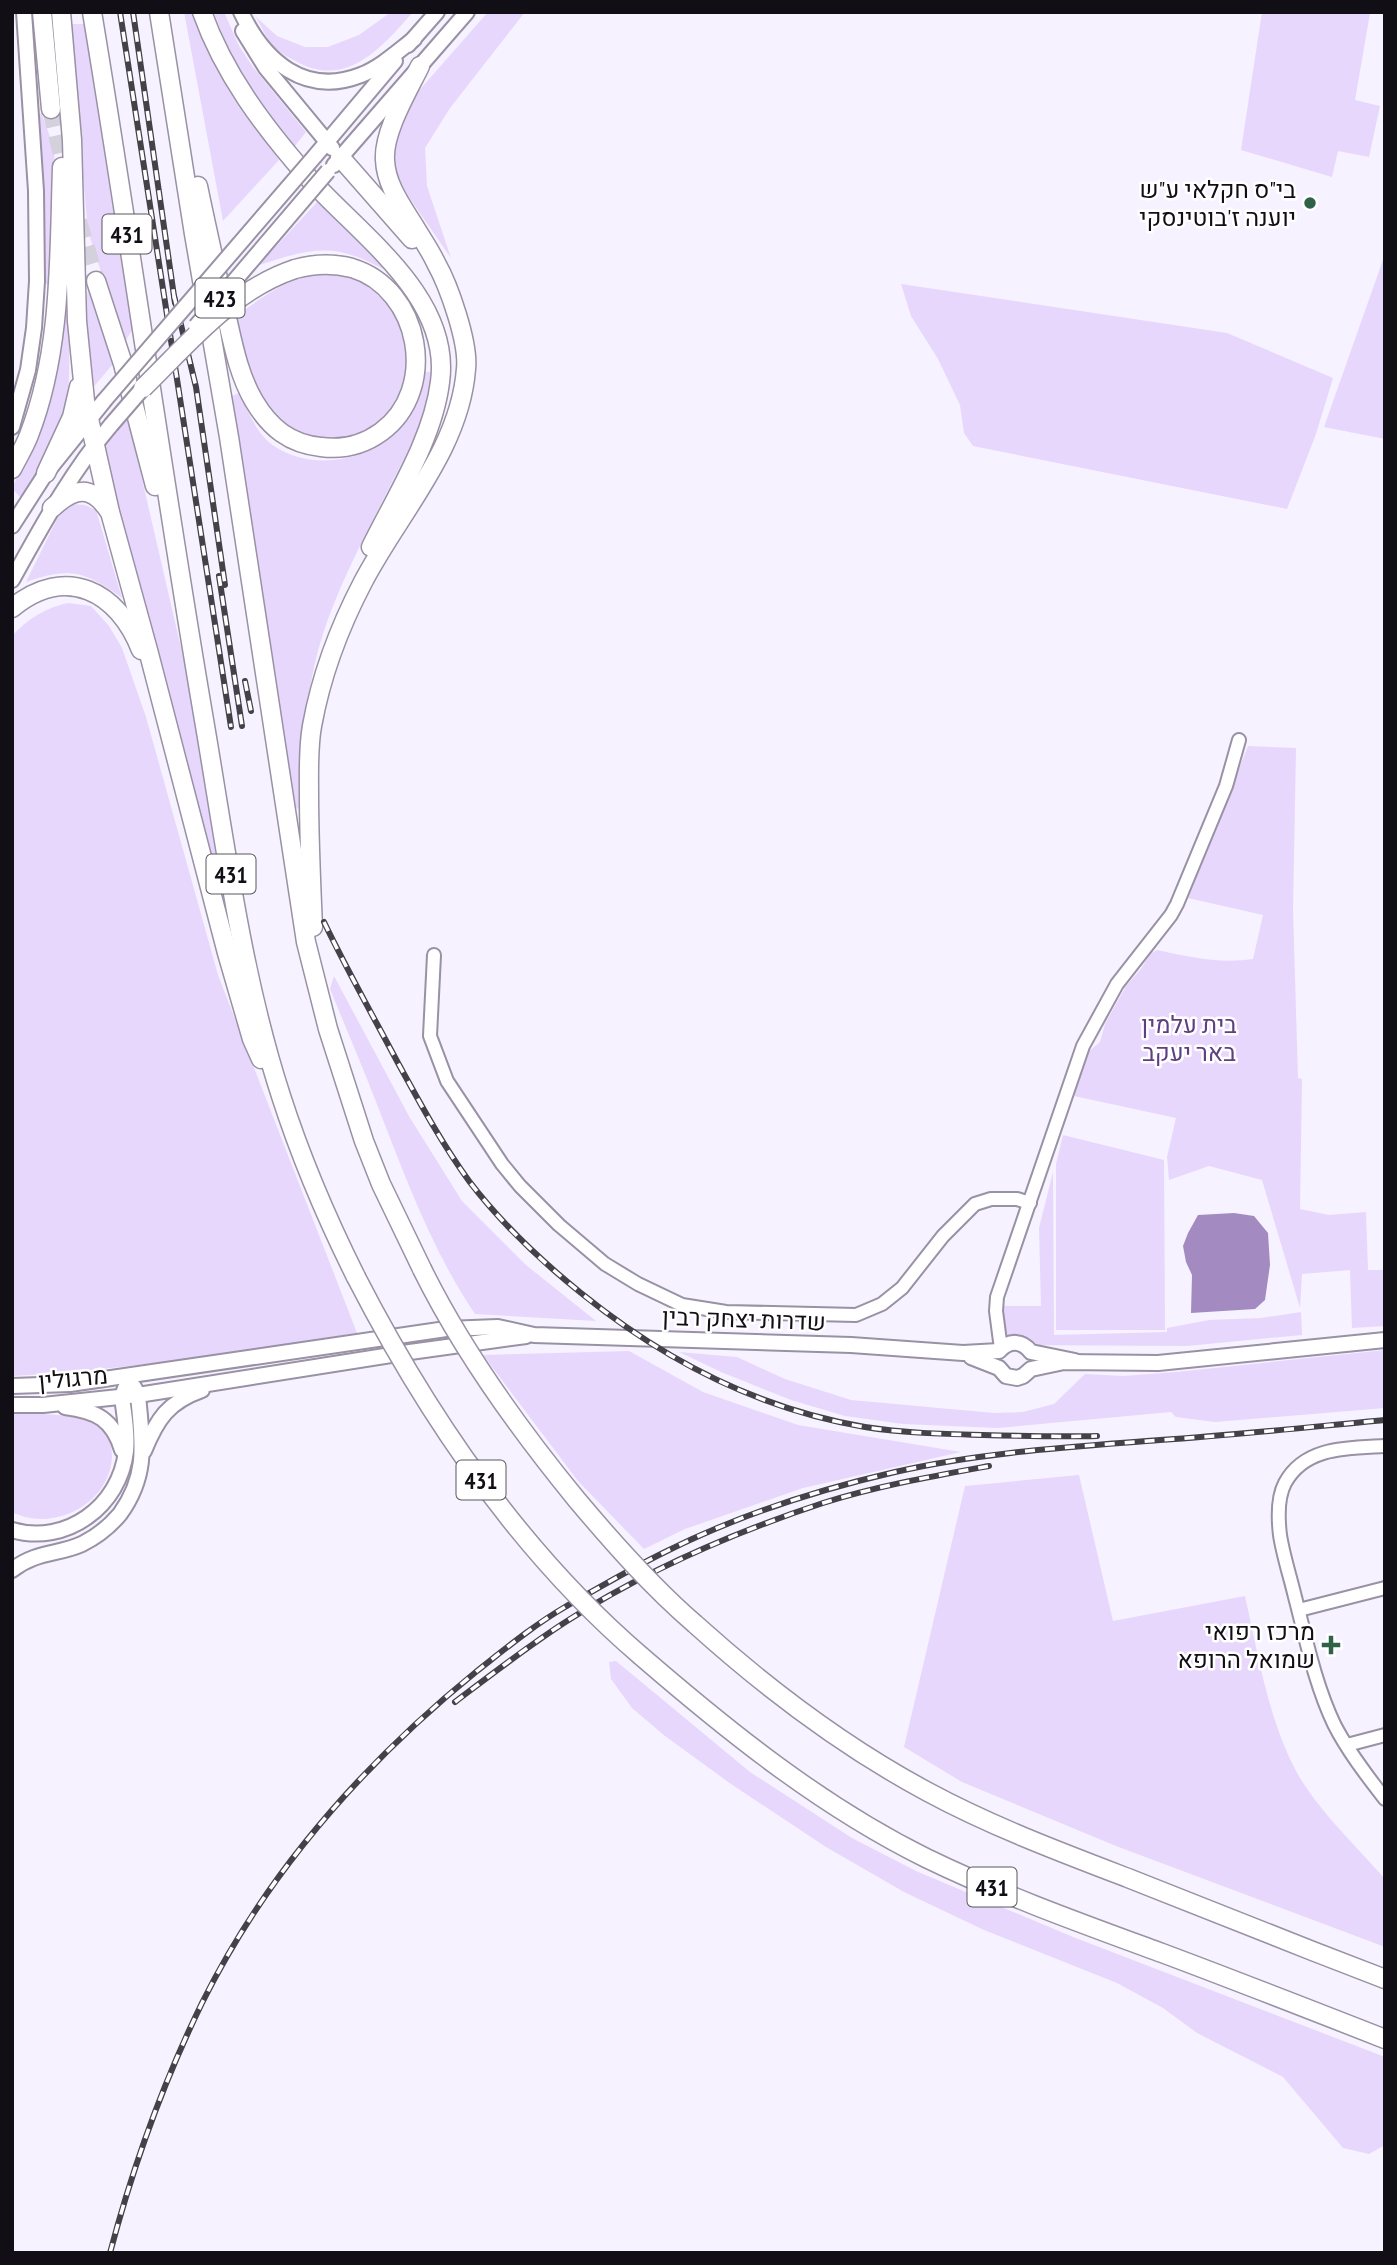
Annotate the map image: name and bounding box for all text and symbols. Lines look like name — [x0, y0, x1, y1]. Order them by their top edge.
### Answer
place label: בי"ס חקלאי ע"ש יוענה ז'בוטינסקי — [1139, 174, 1296, 233]
marker: בי"ס חקלאי ע"ש יוענה ז'בוטינסקי — [1302, 195, 1318, 211]
road number: 431 — [102, 215, 152, 254]
road number: 423 — [196, 278, 244, 318]
road number: 431 — [206, 854, 256, 894]
park label: בית עלמין באר יעקב — [1141, 1009, 1237, 1068]
street label: שדרות יצחק רבין — [662, 1301, 826, 1337]
street label: מרגולין — [37, 1360, 109, 1396]
road number: 431 — [456, 1460, 505, 1499]
place label: מרכז רפואי שמואל הרופא — [1177, 1616, 1315, 1675]
marker: מרכז רפואי שמואל הרופא — [1321, 1635, 1341, 1655]
road number: 431 — [968, 1868, 1016, 1906]

